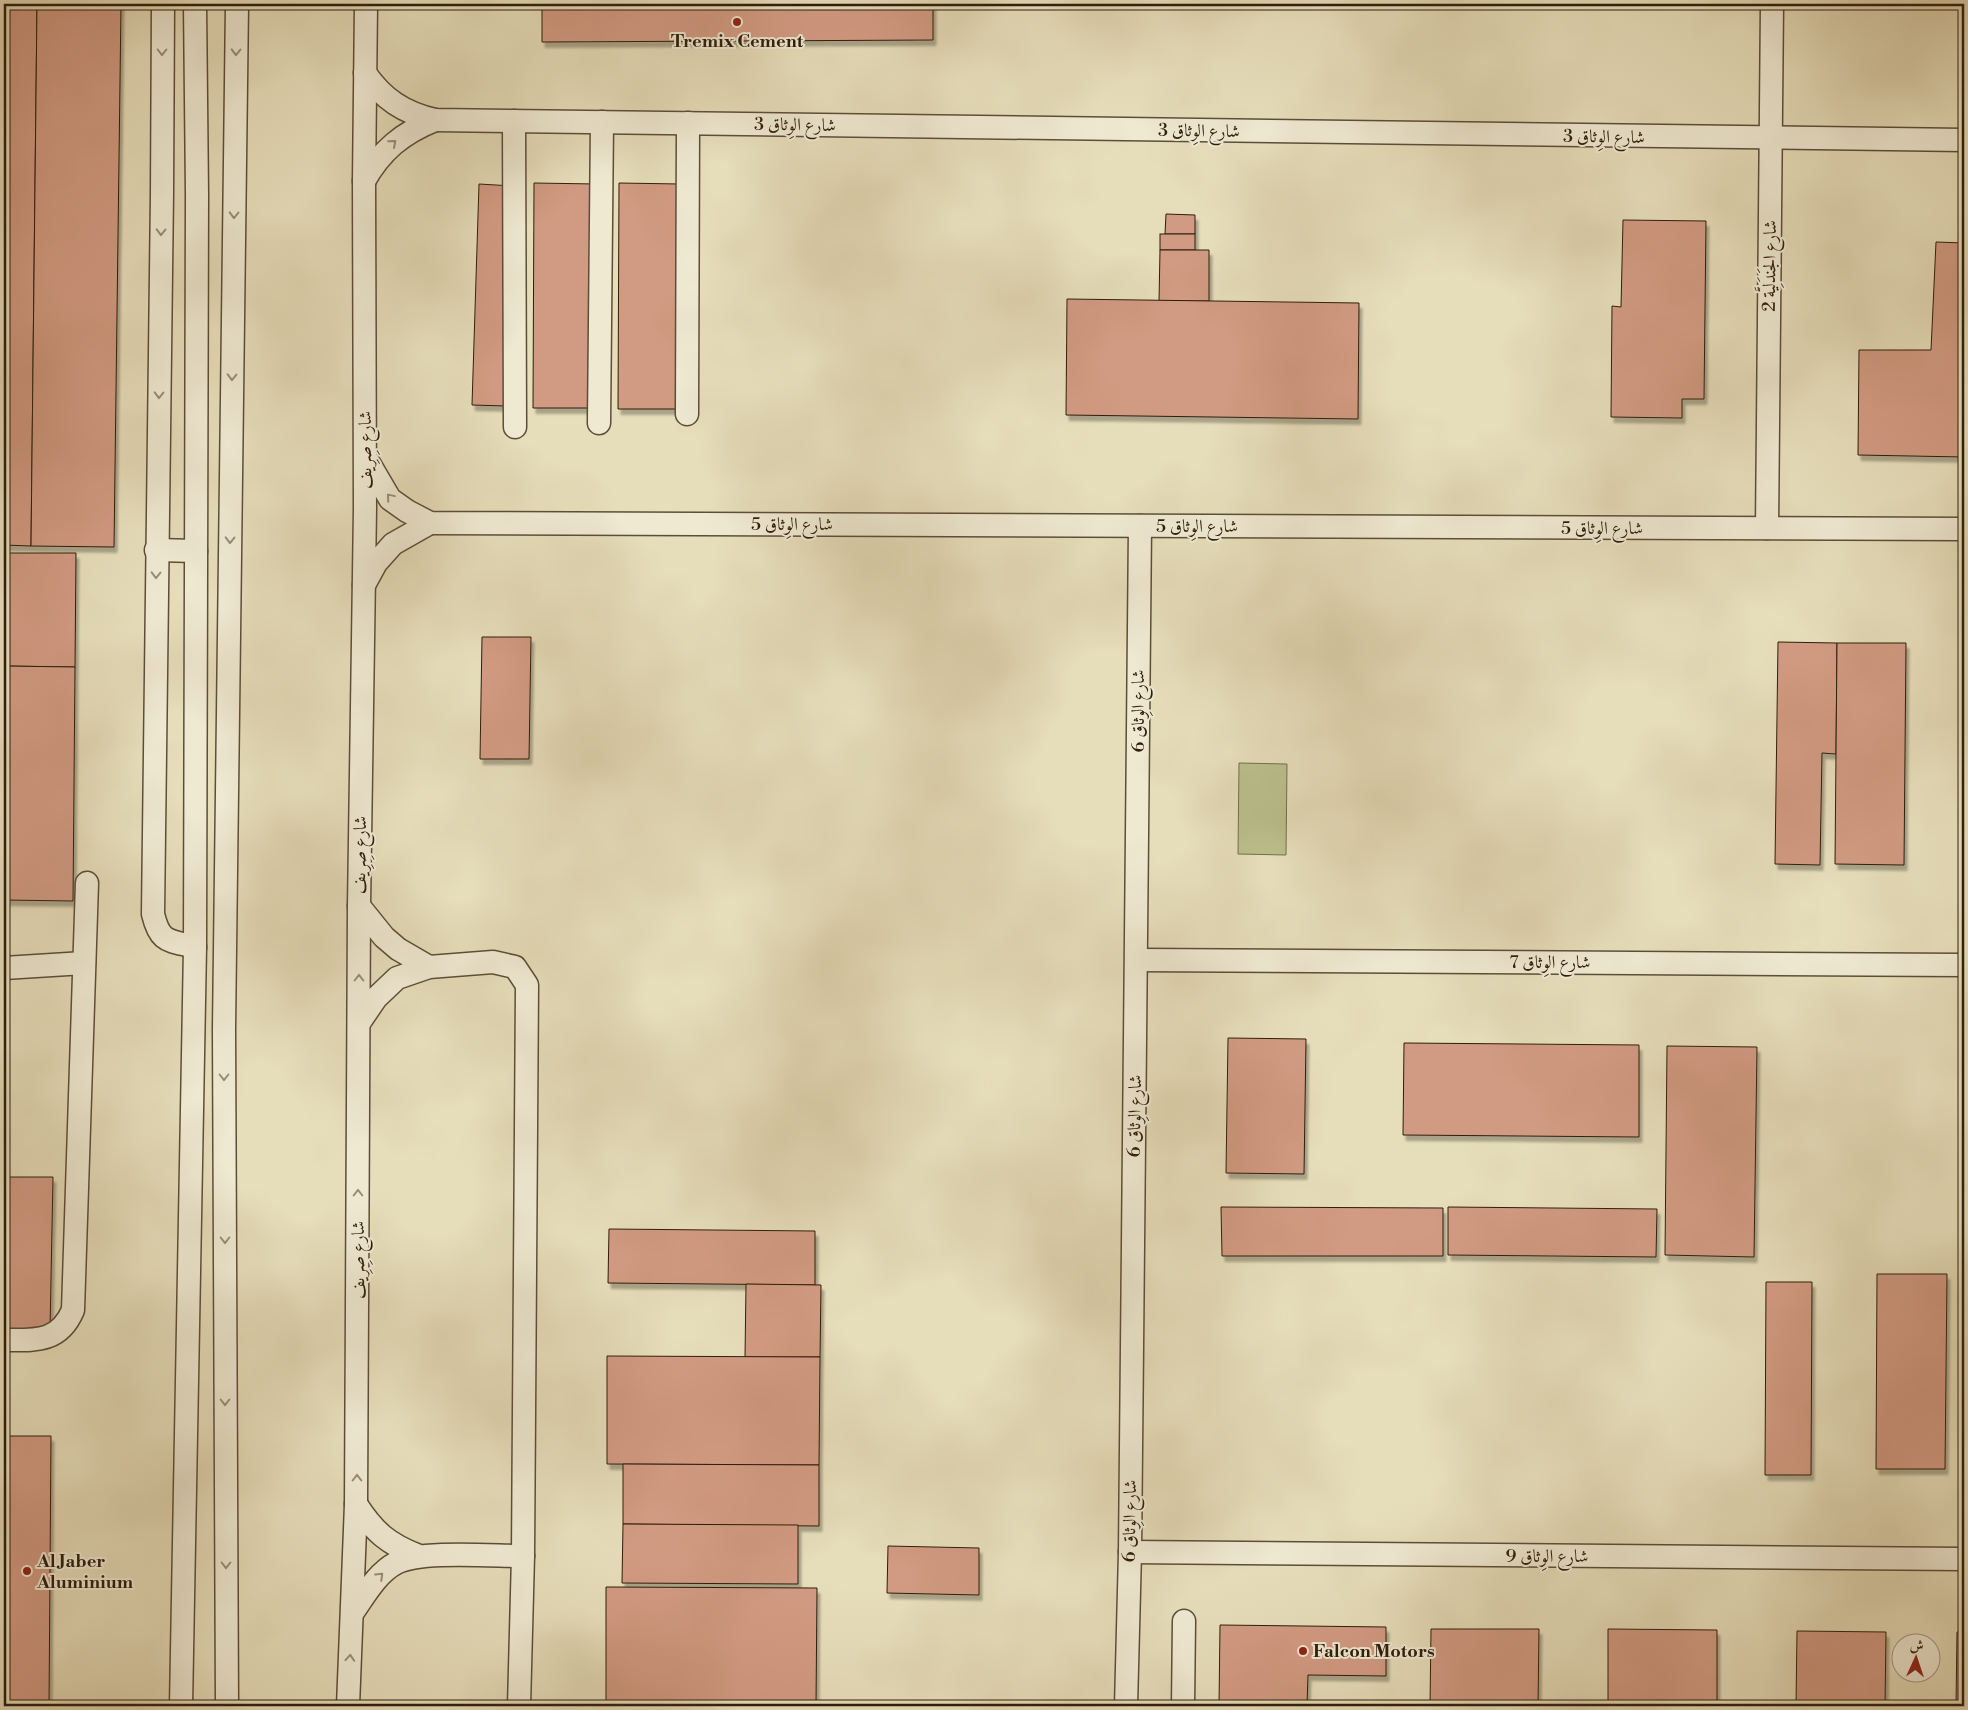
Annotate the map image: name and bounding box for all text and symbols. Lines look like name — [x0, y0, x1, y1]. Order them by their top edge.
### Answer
marker: Tremix Cement — [731, 16, 743, 28]
place label: Tremix Cement — [671, 30, 804, 53]
one-way arrow — [157, 49, 167, 57]
one-way arrow — [231, 49, 242, 57]
street label: شارع الوِثاق 3 — [754, 113, 836, 140]
street label: شارع الوِثاق 3 — [1158, 119, 1240, 146]
street label: شارع الوِثاق 3 — [1563, 125, 1645, 152]
one-way arrow — [387, 141, 396, 149]
one-way arrow — [229, 212, 239, 219]
street label: شارع الجَندَلِيَّة 2 — [1754, 220, 1785, 312]
one-way arrow — [156, 229, 166, 237]
one-way arrow — [227, 374, 237, 382]
one-way arrow — [154, 392, 164, 399]
street label: شارع صِرِيف — [354, 411, 380, 489]
one-way arrow — [387, 493, 396, 502]
street label: شارع الوِثاق 5 — [751, 513, 833, 539]
street label: شارع الوِثاق 5 — [1156, 515, 1238, 541]
street label: شارع الوِثاق 5 — [1561, 517, 1643, 543]
one-way arrow — [225, 536, 235, 544]
one-way arrow — [151, 572, 161, 579]
street label: شارع الوِثاق 6 — [1127, 670, 1153, 752]
street label: شارع صِرِيف — [348, 816, 375, 894]
street label: شارع الوِثاق 7 — [1510, 951, 1590, 977]
one-way arrow — [354, 973, 364, 981]
one-way arrow — [219, 1074, 229, 1082]
street label: شارع الوِثاق 6 — [1123, 1074, 1150, 1158]
one-way arrow — [353, 1188, 363, 1196]
street label: شارع صِرِيف — [347, 1221, 373, 1299]
one-way arrow — [220, 1236, 230, 1244]
one-way arrow — [220, 1399, 230, 1407]
one-way arrow — [352, 1473, 362, 1481]
street label: شارع الوِثاق 6 — [1118, 1479, 1145, 1563]
street label: شارع الوِثاق 9 — [1506, 1545, 1588, 1571]
place label: Al Jaber Aluminium — [36, 1550, 134, 1594]
one-way arrow — [221, 1562, 231, 1569]
marker: Al Jaber Aluminium — [21, 1565, 33, 1577]
one-way arrow — [374, 1573, 383, 1582]
north arrow — [1890, 1632, 1940, 1682]
text: ش — [1909, 1637, 1924, 1655]
place label: Falcon Motors — [1313, 1640, 1435, 1663]
marker: Falcon Motors — [1297, 1645, 1309, 1657]
one-way arrow — [345, 1653, 356, 1661]

